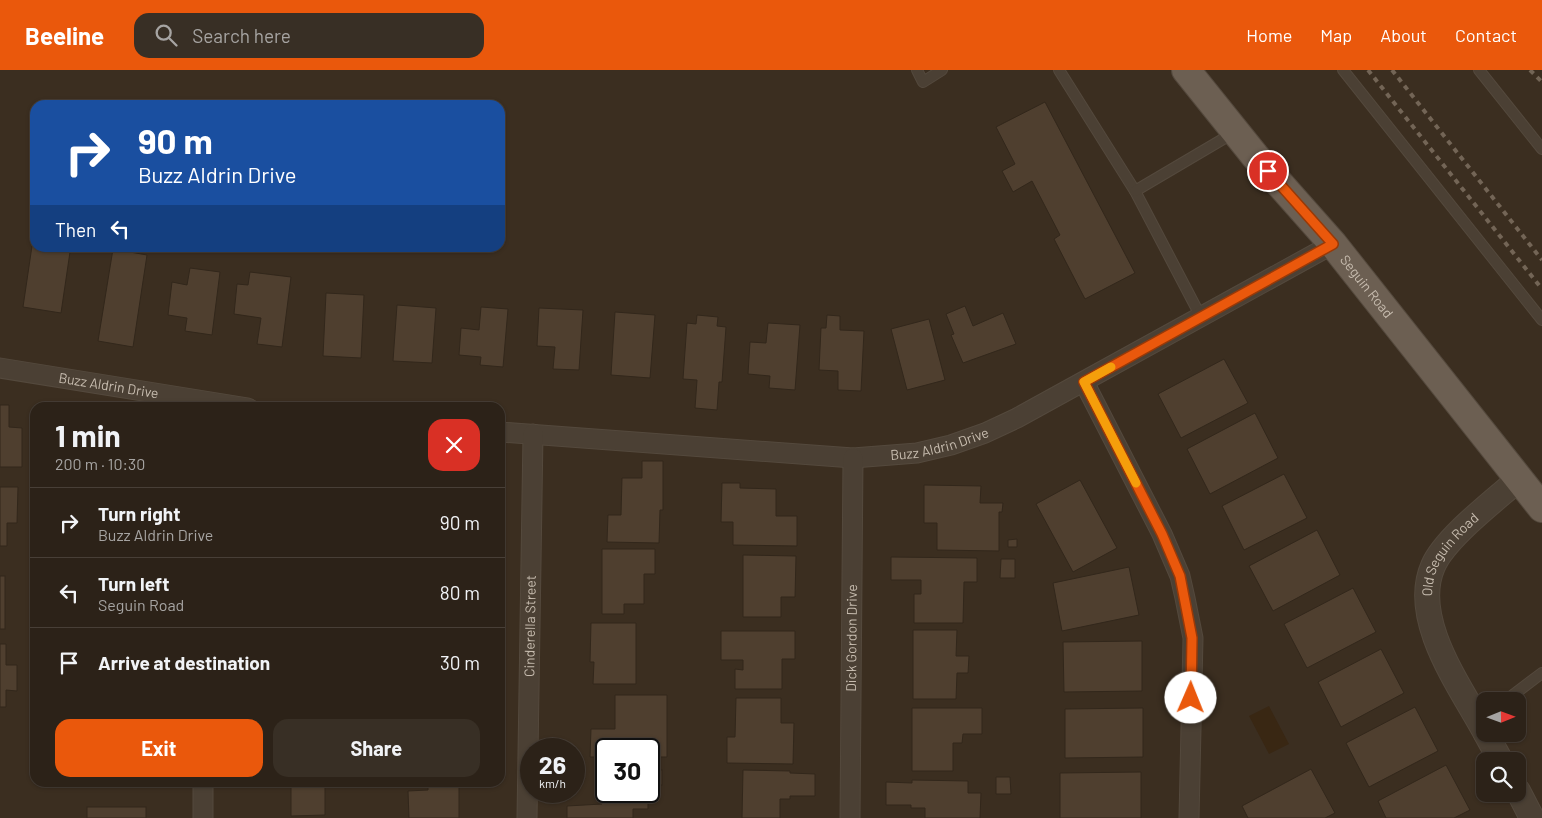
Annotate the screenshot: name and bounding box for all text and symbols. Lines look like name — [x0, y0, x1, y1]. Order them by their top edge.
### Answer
search box — [134, 13, 484, 58]
text: Beeline — [25, 21, 104, 50]
icon: search — [152, 21, 180, 49]
text: Search here — [192, 24, 291, 47]
text: Home — [1246, 24, 1292, 46]
text: Map — [1320, 24, 1352, 46]
text: About — [1380, 24, 1427, 46]
text: Contact — [1455, 24, 1517, 46]
text: 90 m — [138, 119, 213, 161]
icon: right — [55, 120, 120, 185]
pin — [1247, 150, 1289, 192]
icon: arrive — [1254, 157, 1282, 185]
text: Buzz Aldrin Drive — [138, 161, 297, 187]
icon: left — [106, 215, 134, 243]
text: Then — [55, 218, 96, 241]
street label: Seguin Road — [1337, 251, 1397, 321]
street label: Buzz Aldrin Drive — [57, 369, 160, 401]
text: 1 min — [55, 417, 121, 453]
button: close — [428, 419, 480, 471]
street label: Buzz Aldrin Drive — [890, 423, 991, 463]
text: 200 m · 10:30 — [55, 454, 145, 473]
text: Turn right — [98, 502, 180, 525]
icon: right — [55, 509, 83, 537]
street label: Old Seguin Road — [1418, 509, 1482, 597]
text: 90 m — [440, 511, 480, 534]
text: Buzz Aldrin Drive — [98, 525, 213, 544]
text: Turn left — [98, 572, 169, 595]
street label: Cinderella Street — [520, 575, 539, 677]
icon: left — [55, 579, 83, 607]
text: 80 m — [440, 581, 480, 604]
street label: Dick Gordon Drive — [842, 584, 860, 692]
text: Seguin Road — [98, 595, 184, 614]
icon: arrive — [55, 649, 83, 677]
text: Arrive at destination — [98, 651, 270, 674]
text: 30 m — [440, 651, 480, 674]
position arrow — [1164, 671, 1216, 723]
north arrow — [1476, 692, 1526, 742]
map controls — [1476, 692, 1526, 802]
button: Exit — [55, 719, 263, 777]
button: Share — [273, 719, 480, 777]
speed limit sign: 30 — [595, 738, 660, 803]
text: 26 — [539, 749, 566, 779]
button: search — [1476, 752, 1526, 802]
text: km/h — [539, 776, 566, 790]

